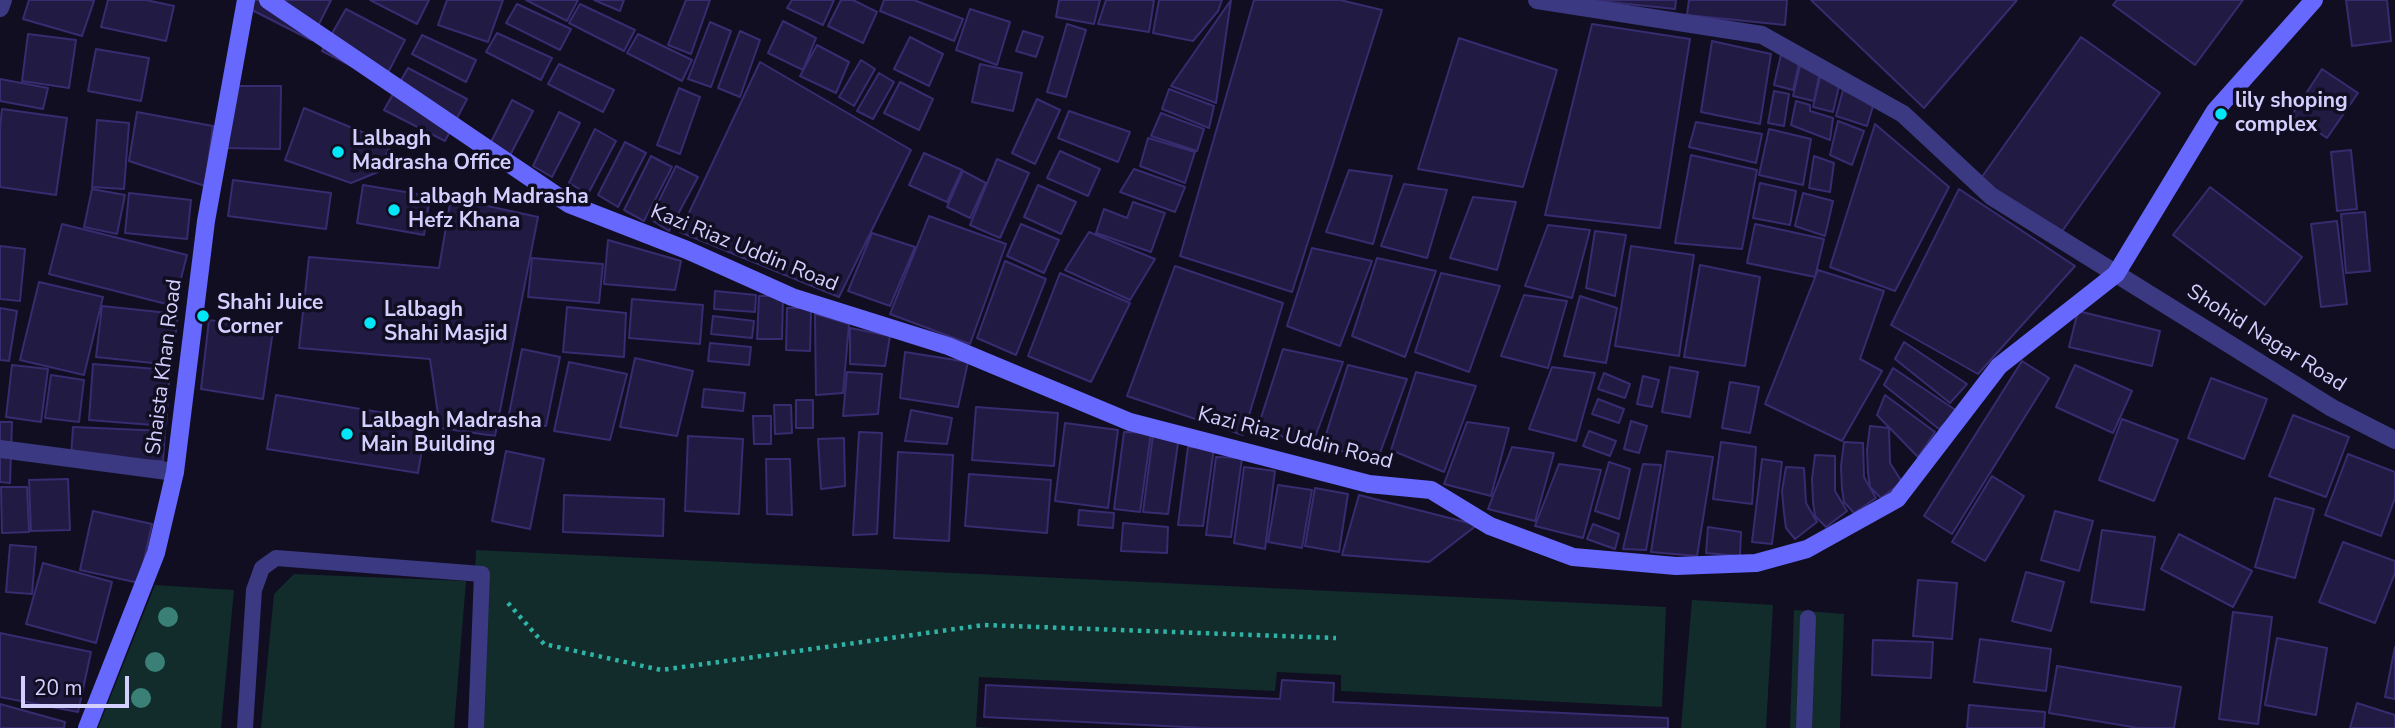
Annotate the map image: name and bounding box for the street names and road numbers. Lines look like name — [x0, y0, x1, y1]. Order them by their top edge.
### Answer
street label: Kazi Riaz Uddin Road — [646, 200, 842, 298]
street label: Shaista Khan Road — [142, 278, 188, 456]
street label: Shohid Nagar Road — [2182, 280, 2350, 398]
street label: Kazi Riaz Uddin Road — [1195, 403, 1395, 475]

